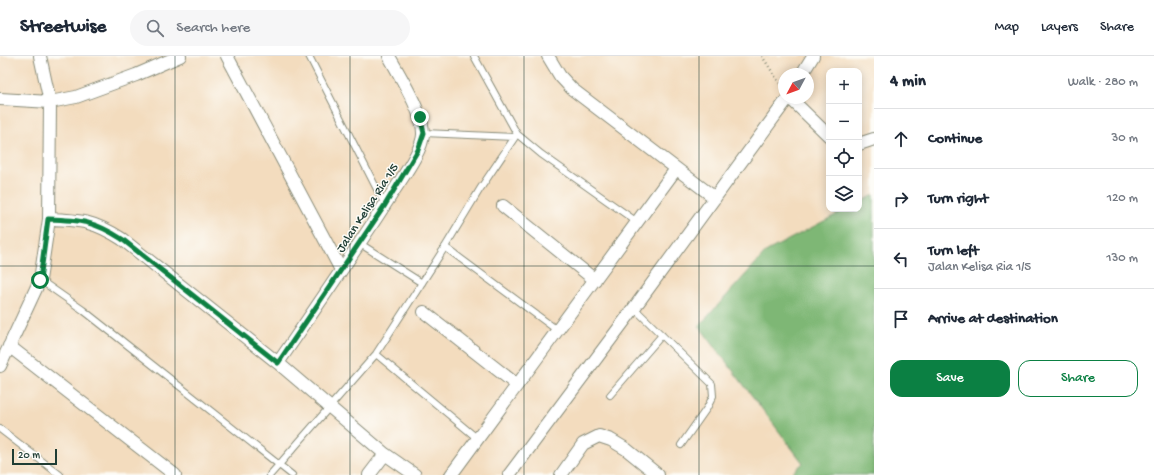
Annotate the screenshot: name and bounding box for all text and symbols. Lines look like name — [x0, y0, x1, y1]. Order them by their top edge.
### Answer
search box — [130, 10, 410, 46]
text: Streetwise — [20, 16, 106, 39]
icon: search — [144, 17, 166, 39]
text: Search here — [176, 19, 250, 37]
text: Map — [995, 19, 1019, 36]
text: Layers — [1041, 19, 1078, 36]
text: Share — [1100, 19, 1134, 36]
north arrow — [778, 68, 814, 104]
map controls — [826, 68, 862, 212]
button: + — [826, 68, 862, 104]
text: 4 min — [890, 72, 926, 92]
text: Walk · 280 m — [1068, 75, 1138, 90]
button: − — [826, 104, 862, 140]
route end — [411, 108, 429, 126]
icon: ahead — [890, 128, 912, 150]
text: Continue — [928, 130, 982, 148]
text: 30 m — [1112, 131, 1138, 146]
button: locate — [826, 140, 862, 176]
street label: Jalan Kelisa Ria 1/5 — [334, 161, 403, 256]
button: layers — [826, 176, 862, 212]
icon: right — [890, 188, 912, 210]
text: Turn right — [928, 190, 988, 208]
text: 120 m — [1107, 191, 1138, 206]
text: Turn left — [928, 242, 979, 260]
icon: left — [890, 248, 912, 270]
text: 130 m — [1106, 251, 1138, 266]
text: Jalan Kelisa Ria 1/5 — [928, 260, 1031, 275]
route start — [31, 271, 49, 289]
icon: arrive — [890, 308, 912, 330]
text: Arrive at destination — [928, 310, 1058, 328]
button: Save — [890, 360, 1010, 397]
button: Share — [1018, 360, 1138, 397]
scale bar — [12, 447, 57, 466]
text: 20 m — [18, 450, 40, 462]

